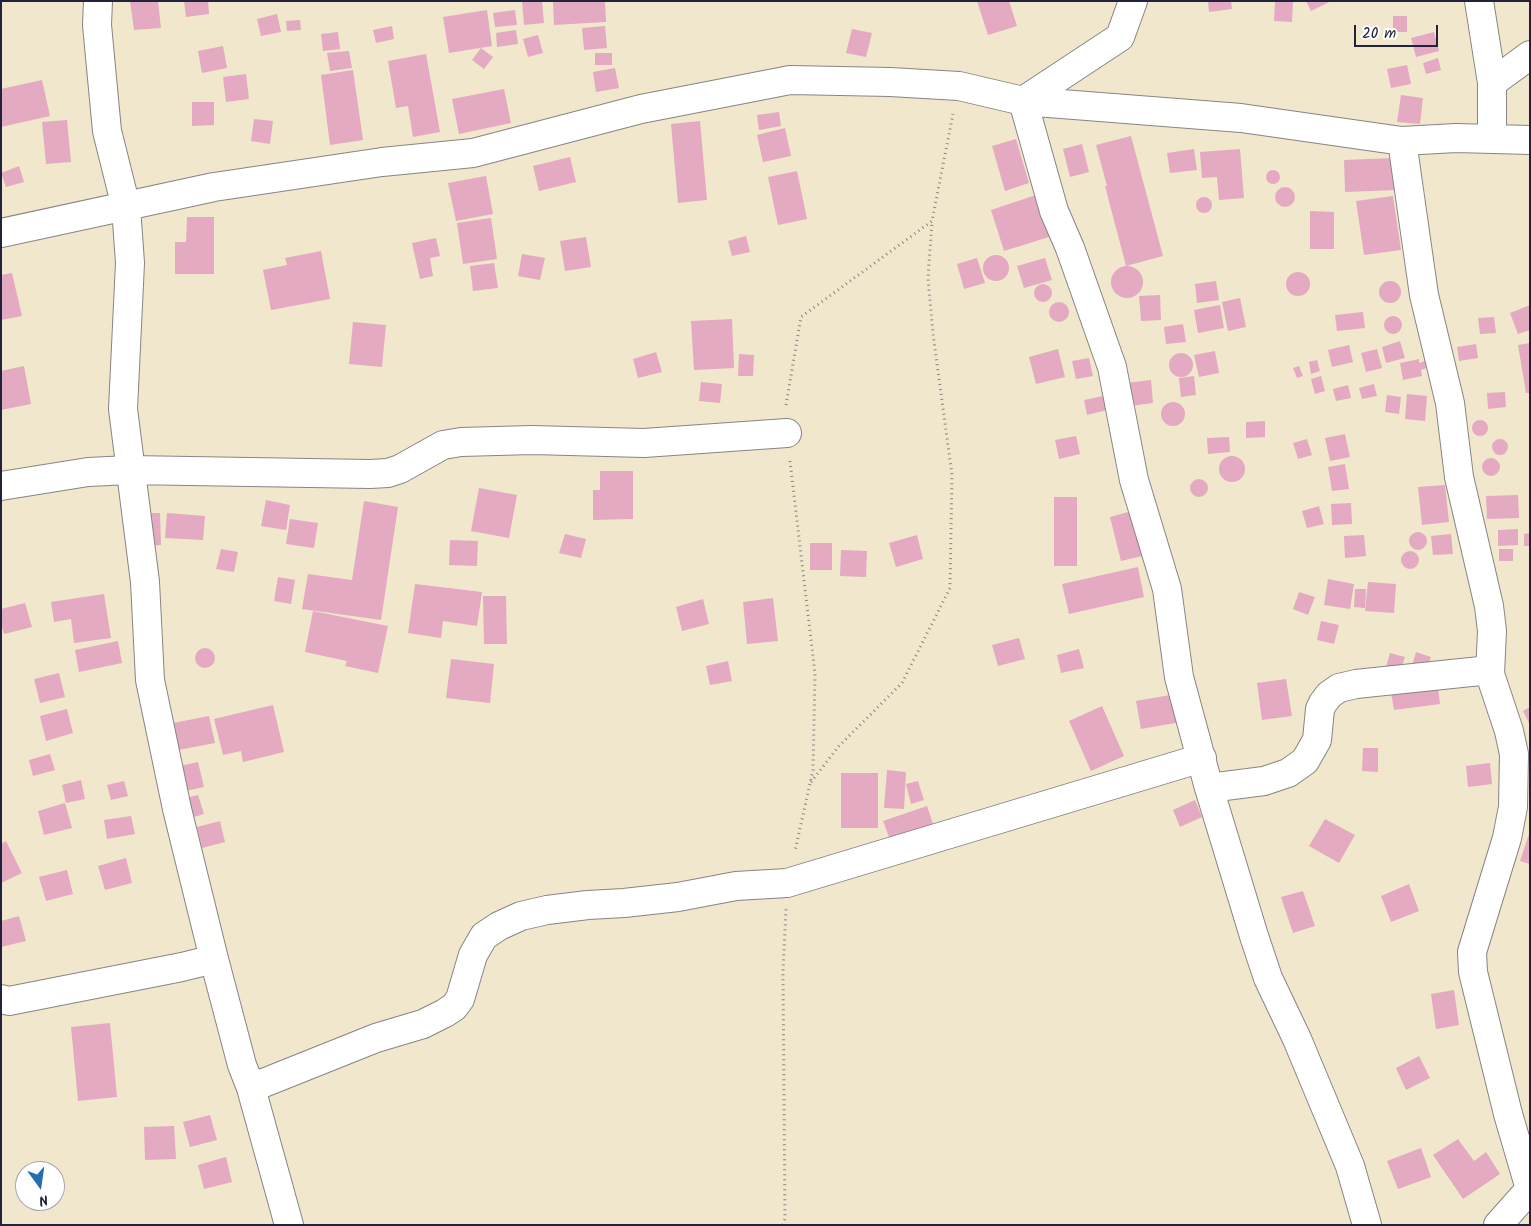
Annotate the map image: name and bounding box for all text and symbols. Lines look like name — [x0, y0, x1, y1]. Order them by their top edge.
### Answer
scale bar — [1356, 15, 1440, 47]
text: 20 m — [1362, 22, 1396, 46]
north arrow — [15, 1161, 65, 1211]
text: N — [36, 1188, 50, 1211]

